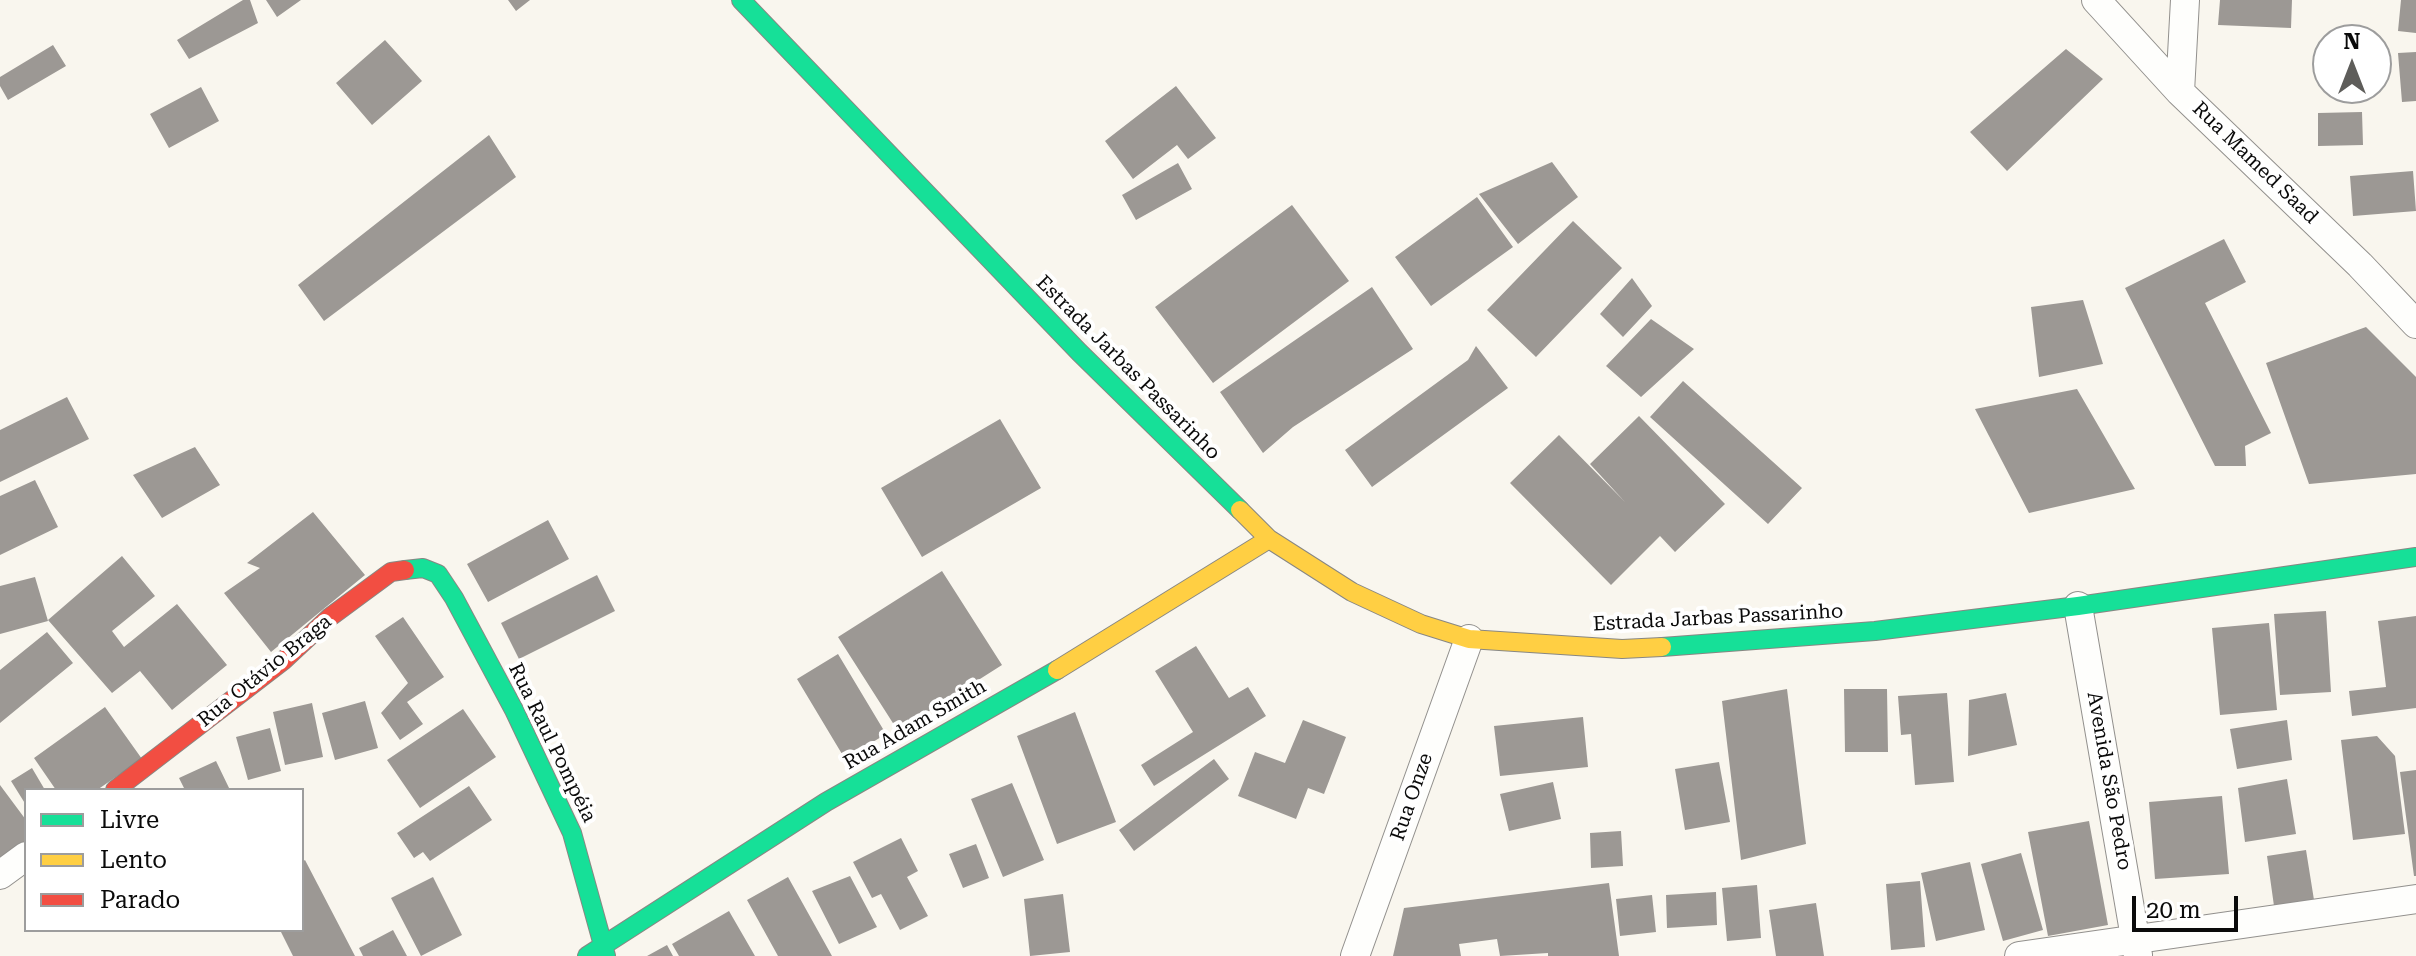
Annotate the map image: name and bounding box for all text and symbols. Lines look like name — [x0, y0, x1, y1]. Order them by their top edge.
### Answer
north arrow — [2312, 24, 2392, 104]
text: N — [2344, 29, 2360, 54]
street label: Rua Mamed Saad — [2187, 97, 2323, 229]
street label: Estrada Jarbas Passarinho — [1031, 271, 1225, 465]
street label: Estrada Jarbas Passarinho — [1592, 599, 1844, 637]
street label: Rua Otávio Braga — [193, 610, 337, 732]
street label: Rua Raul Pompéia — [503, 659, 601, 827]
street label: Rua Adam Smith — [840, 675, 990, 775]
street label: Avenida São Pedro — [2081, 690, 2137, 872]
street label: Rua Onze — [1386, 750, 1438, 844]
legend — [24, 788, 304, 932]
text: Livre — [100, 806, 159, 834]
text: Lento — [100, 846, 167, 874]
scale bar — [2136, 880, 2242, 930]
text: Parado — [100, 886, 180, 914]
text: 20 m — [2146, 896, 2201, 924]

